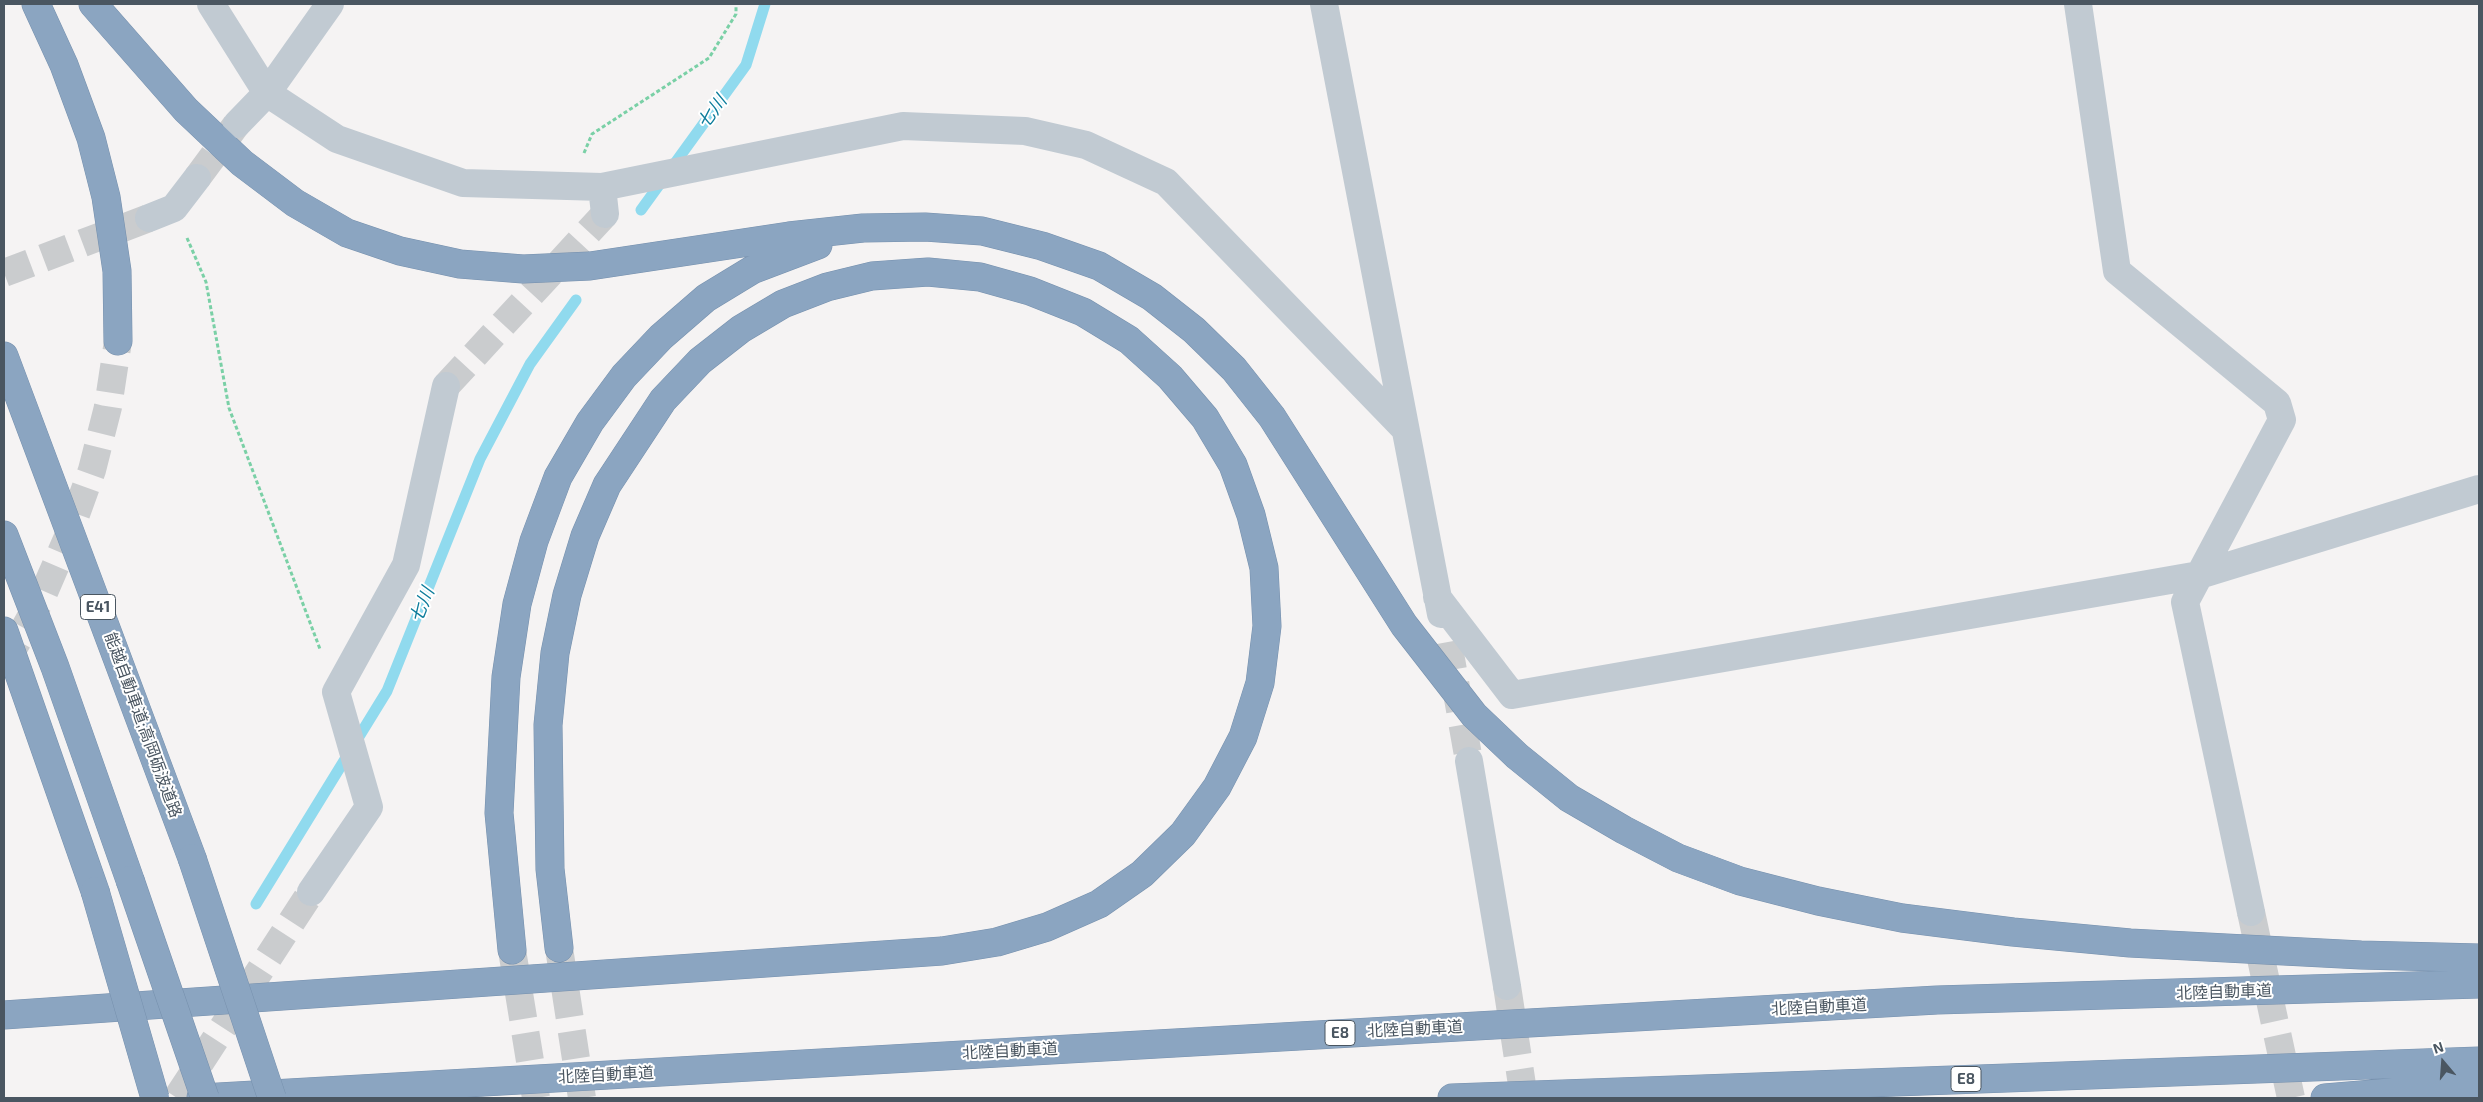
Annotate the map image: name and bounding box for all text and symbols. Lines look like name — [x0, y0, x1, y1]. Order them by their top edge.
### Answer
water label: 七川 — [693, 91, 731, 133]
water label: 七川 — [405, 584, 439, 626]
road number: E41 — [80, 594, 116, 620]
street label: 能越自動車道;高岡砺波道路 — [100, 630, 186, 820]
street label: 北陸自動車道 — [2176, 981, 2272, 1003]
street label: 北陸自動車道 — [1771, 995, 1867, 1019]
street label: 北陸自動車道 — [1367, 1017, 1463, 1041]
road number: E8 — [1325, 1020, 1355, 1046]
north arrow — [2418, 1037, 2468, 1087]
text: N — [2431, 1038, 2446, 1057]
street label: 北陸自動車道 — [962, 1039, 1058, 1063]
street label: 北陸自動車道 — [558, 1063, 654, 1087]
road number: E8 — [1951, 1066, 1981, 1092]

